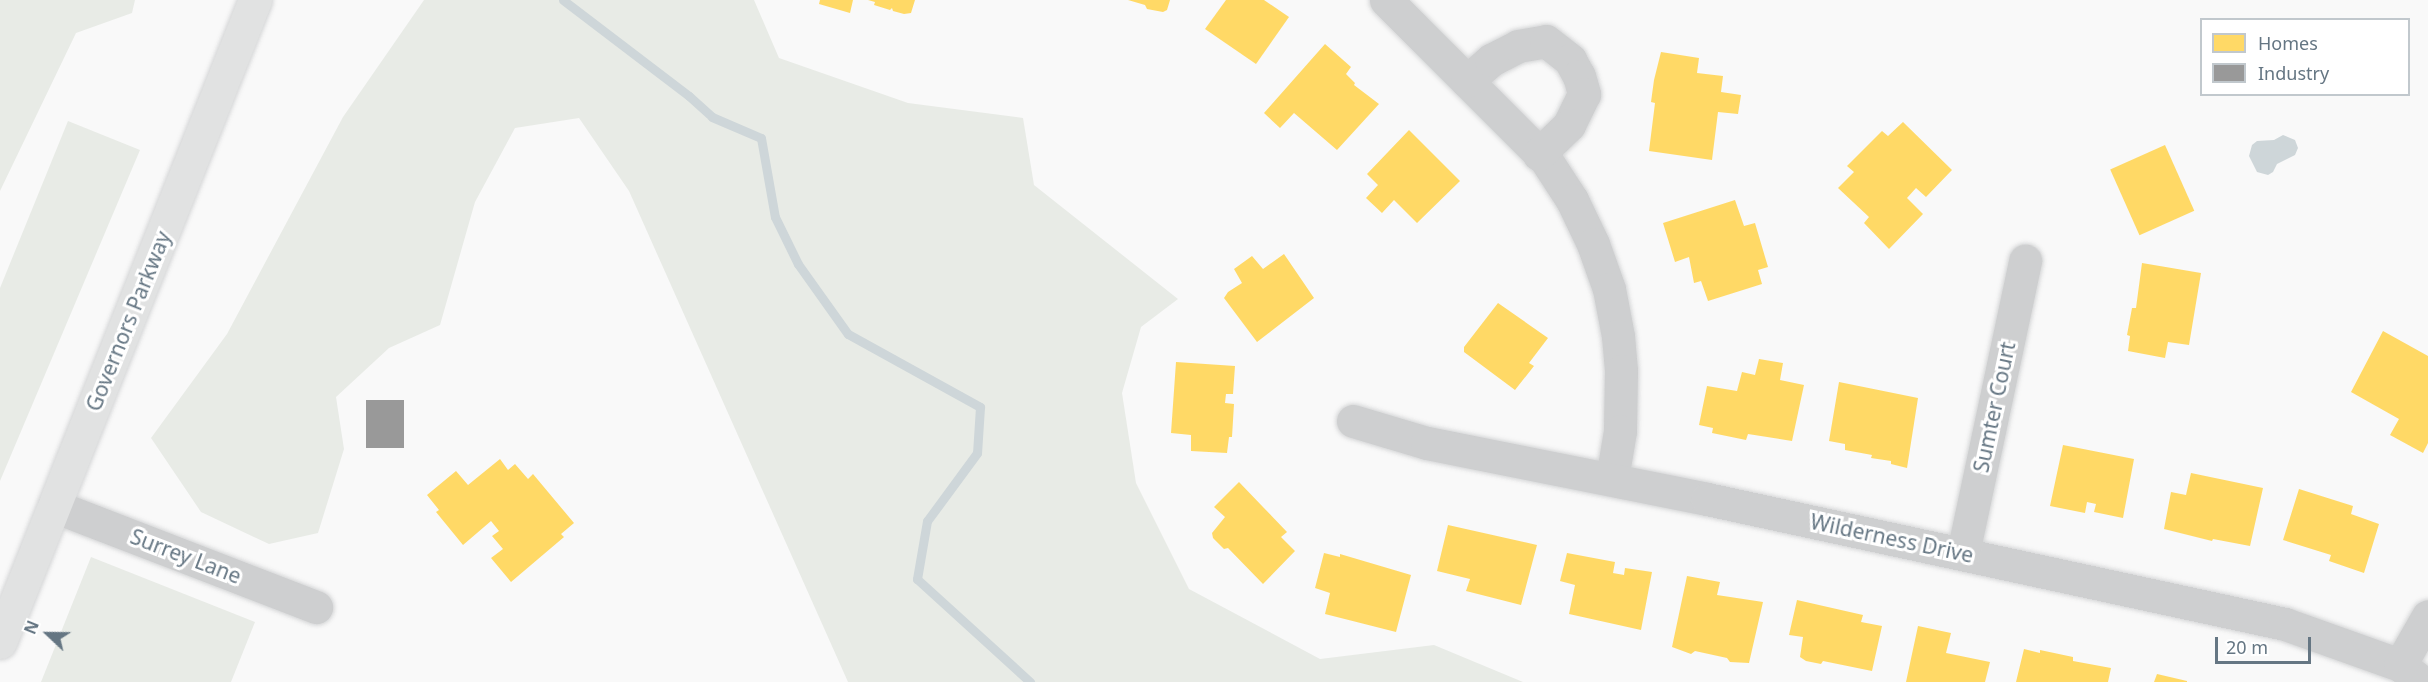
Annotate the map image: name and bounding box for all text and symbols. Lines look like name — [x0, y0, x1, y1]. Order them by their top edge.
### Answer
legend — [2200, 18, 2410, 96]
text: Homes — [2258, 31, 2318, 55]
text: Industry — [2258, 61, 2329, 85]
street label: Governors Parkway — [80, 227, 176, 415]
street label: Sumter Court — [1968, 339, 2020, 475]
street label: Wilderness Drive — [1808, 508, 1976, 568]
street label: Surrey Lane — [127, 523, 245, 589]
north arrow — [18, 604, 78, 664]
text: N — [19, 617, 44, 637]
scale bar — [2218, 625, 2314, 663]
text: 20 m — [2226, 635, 2268, 659]

